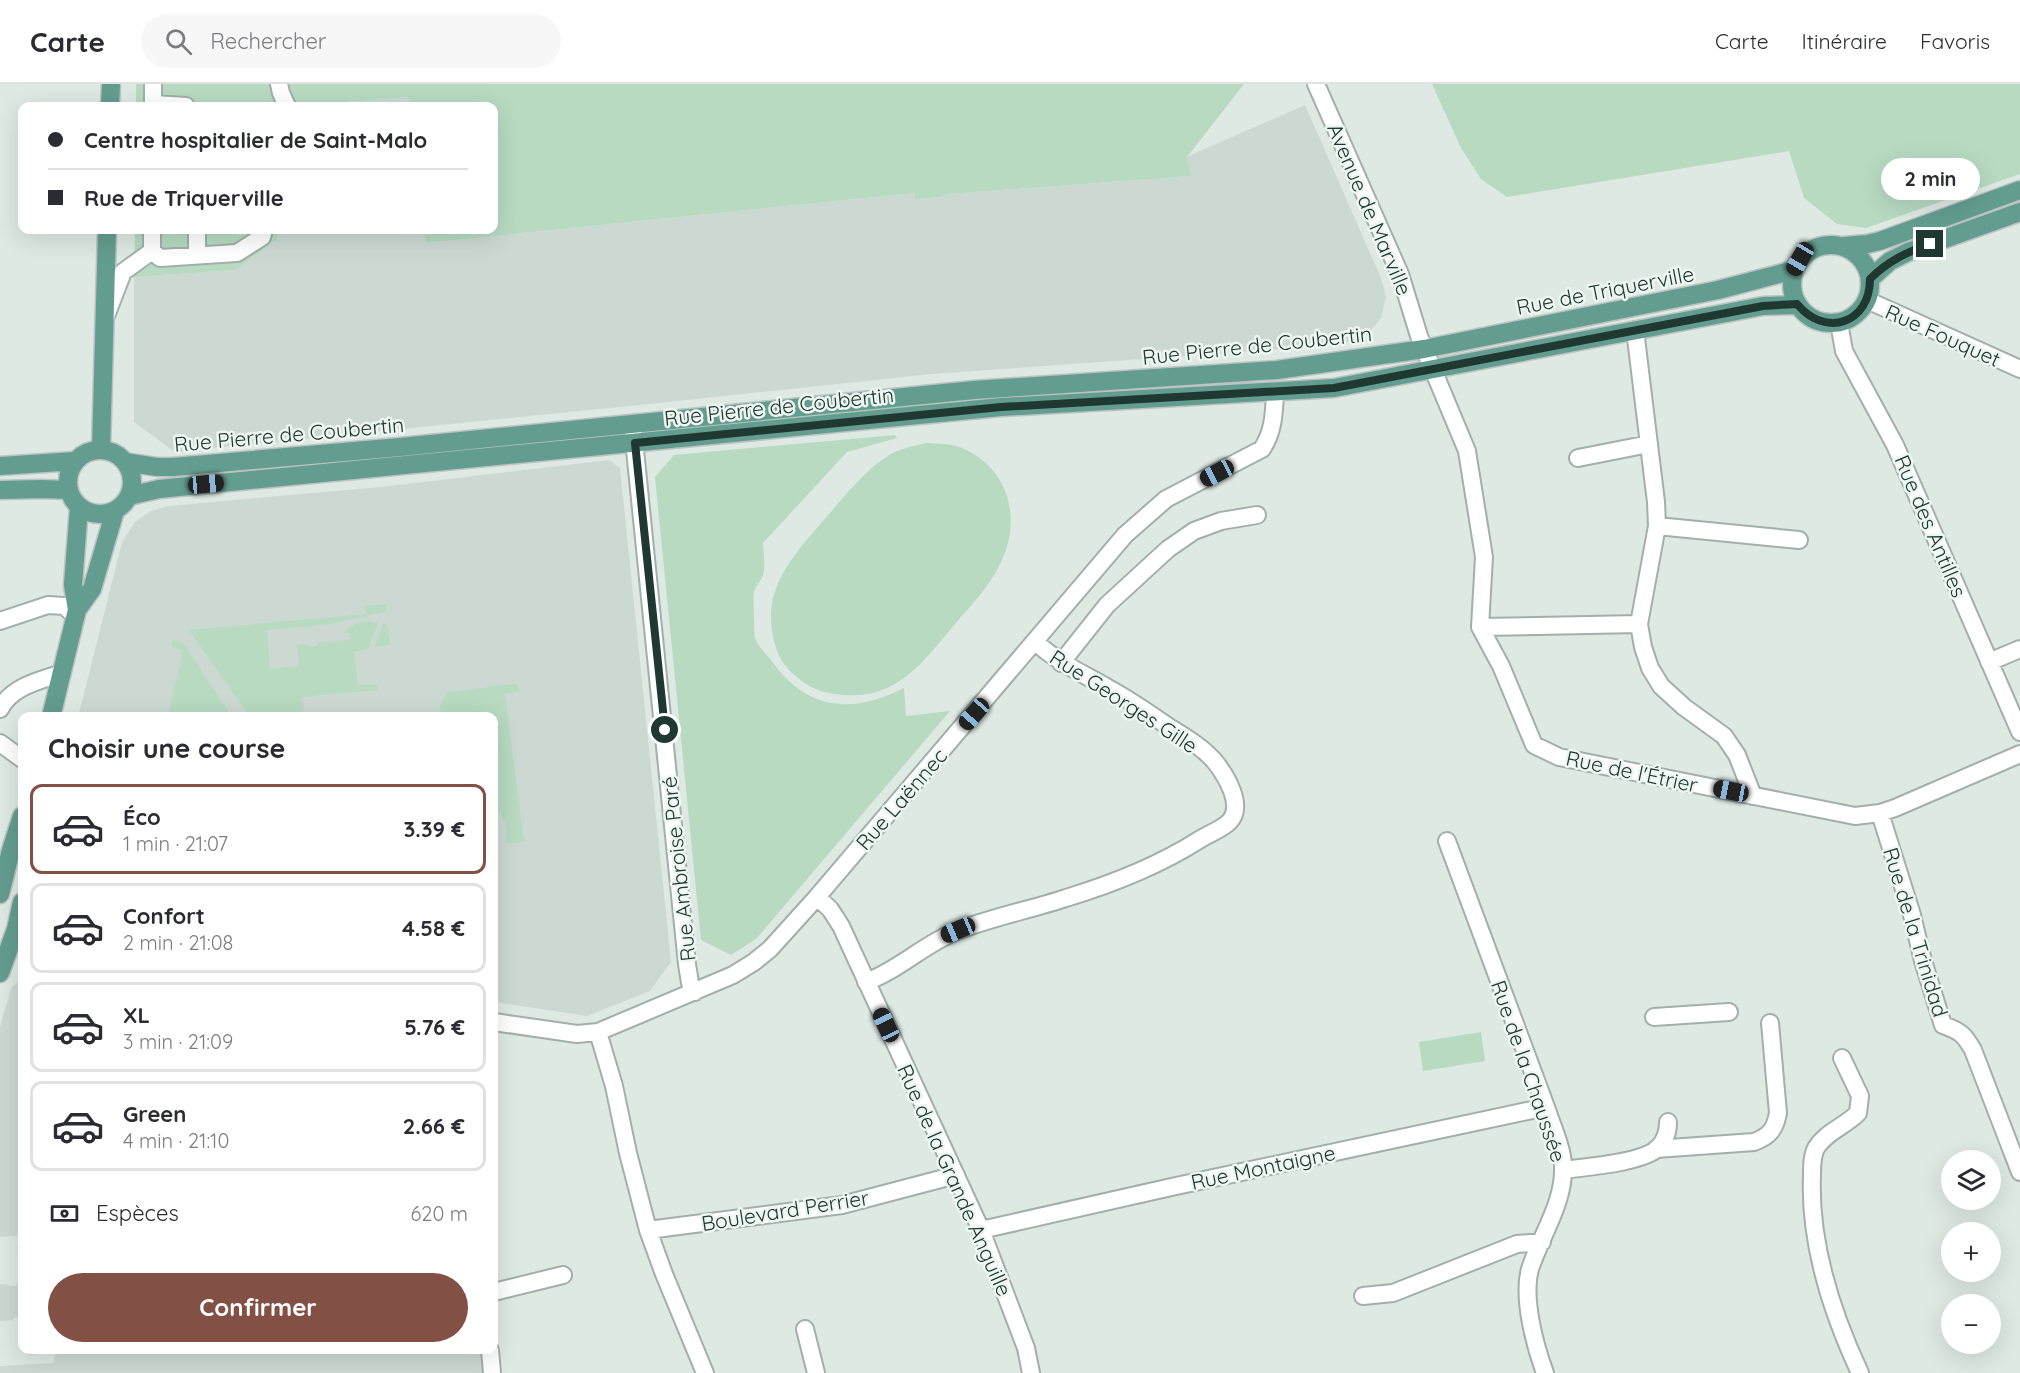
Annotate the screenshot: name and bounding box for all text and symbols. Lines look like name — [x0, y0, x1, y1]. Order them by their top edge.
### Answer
search box — [141, 14, 561, 68]
text: Carte — [30, 24, 105, 59]
icon: search — [162, 25, 195, 58]
text: Rechercher — [210, 27, 326, 55]
text: Carte — [1715, 28, 1769, 54]
text: Itinéraire — [1802, 28, 1887, 54]
text: Favoris — [1920, 28, 1990, 54]
street label: Avenue de Marville — [1322, 119, 1418, 299]
text: Centre hospitalier de Saint-Malo — [84, 126, 427, 154]
callout: 2 min — [1880, 157, 1980, 199]
text: 2 min — [1904, 166, 1957, 191]
text: Rue de Triquerville — [84, 184, 284, 212]
route end — [1916, 230, 1943, 257]
car — [1783, 239, 1817, 279]
street label: Rue de Triquerville — [1514, 260, 1696, 320]
street label: Rue Fouquet — [1881, 298, 2005, 372]
street label: Rue Pierre de Coubertin — [1141, 320, 1373, 370]
street label: Rue Pierre de Coubertin — [663, 381, 895, 431]
street label: Rue Pierre de Coubertin — [173, 411, 405, 457]
street label: Rue des Antilles — [1889, 451, 1973, 601]
car — [1197, 457, 1237, 489]
car — [187, 473, 225, 495]
street label: Rue Georges Gille — [1045, 644, 1203, 758]
car — [955, 695, 993, 733]
route start — [651, 716, 678, 743]
text: Choisir une course — [48, 731, 285, 765]
street label: Rue Laënnec — [850, 743, 952, 855]
street label: Rue de l'Étrier — [1564, 744, 1700, 798]
street label: Rue Ambroise Paré — [655, 775, 701, 963]
car — [1712, 779, 1750, 803]
icon: car — [51, 802, 105, 856]
text: Éco — [123, 803, 161, 831]
text: 3.39 € — [403, 815, 465, 843]
text: 1 min · 21:07 — [123, 831, 228, 856]
street label: Rue de la Trinidad — [1878, 844, 1954, 1020]
icon: car — [51, 901, 105, 955]
text: Confort — [123, 902, 205, 930]
text: 4.58 € — [402, 914, 465, 942]
car — [938, 915, 978, 945]
text: 2 min · 21:08 — [123, 930, 233, 955]
street label: Rue de la Chaussée — [1486, 977, 1572, 1165]
icon: car — [51, 1000, 105, 1054]
text: XL — [123, 1001, 150, 1029]
car — [870, 1005, 902, 1045]
text: 5.76 € — [404, 1013, 465, 1041]
text: 3 min · 21:09 — [123, 1029, 233, 1054]
street label: Rue de la Grande Anguille — [892, 1060, 1018, 1300]
icon: car — [51, 1099, 105, 1153]
text: Green — [123, 1100, 186, 1128]
text: 2.66 € — [403, 1112, 465, 1140]
text: 4 min · 21:10 — [123, 1128, 229, 1153]
street label: Rue Montaigne — [1188, 1139, 1338, 1195]
map controls — [1941, 1150, 2001, 1354]
button: layers — [1941, 1150, 2001, 1210]
street label: Boulevard Perrier — [699, 1184, 871, 1236]
icon: cash — [48, 1197, 81, 1230]
text: Espèces — [96, 1199, 179, 1227]
text: 620 m — [411, 1201, 468, 1226]
button: + — [1941, 1222, 2001, 1282]
button: Confirmer — [48, 1273, 468, 1342]
button: − — [1941, 1294, 2001, 1354]

